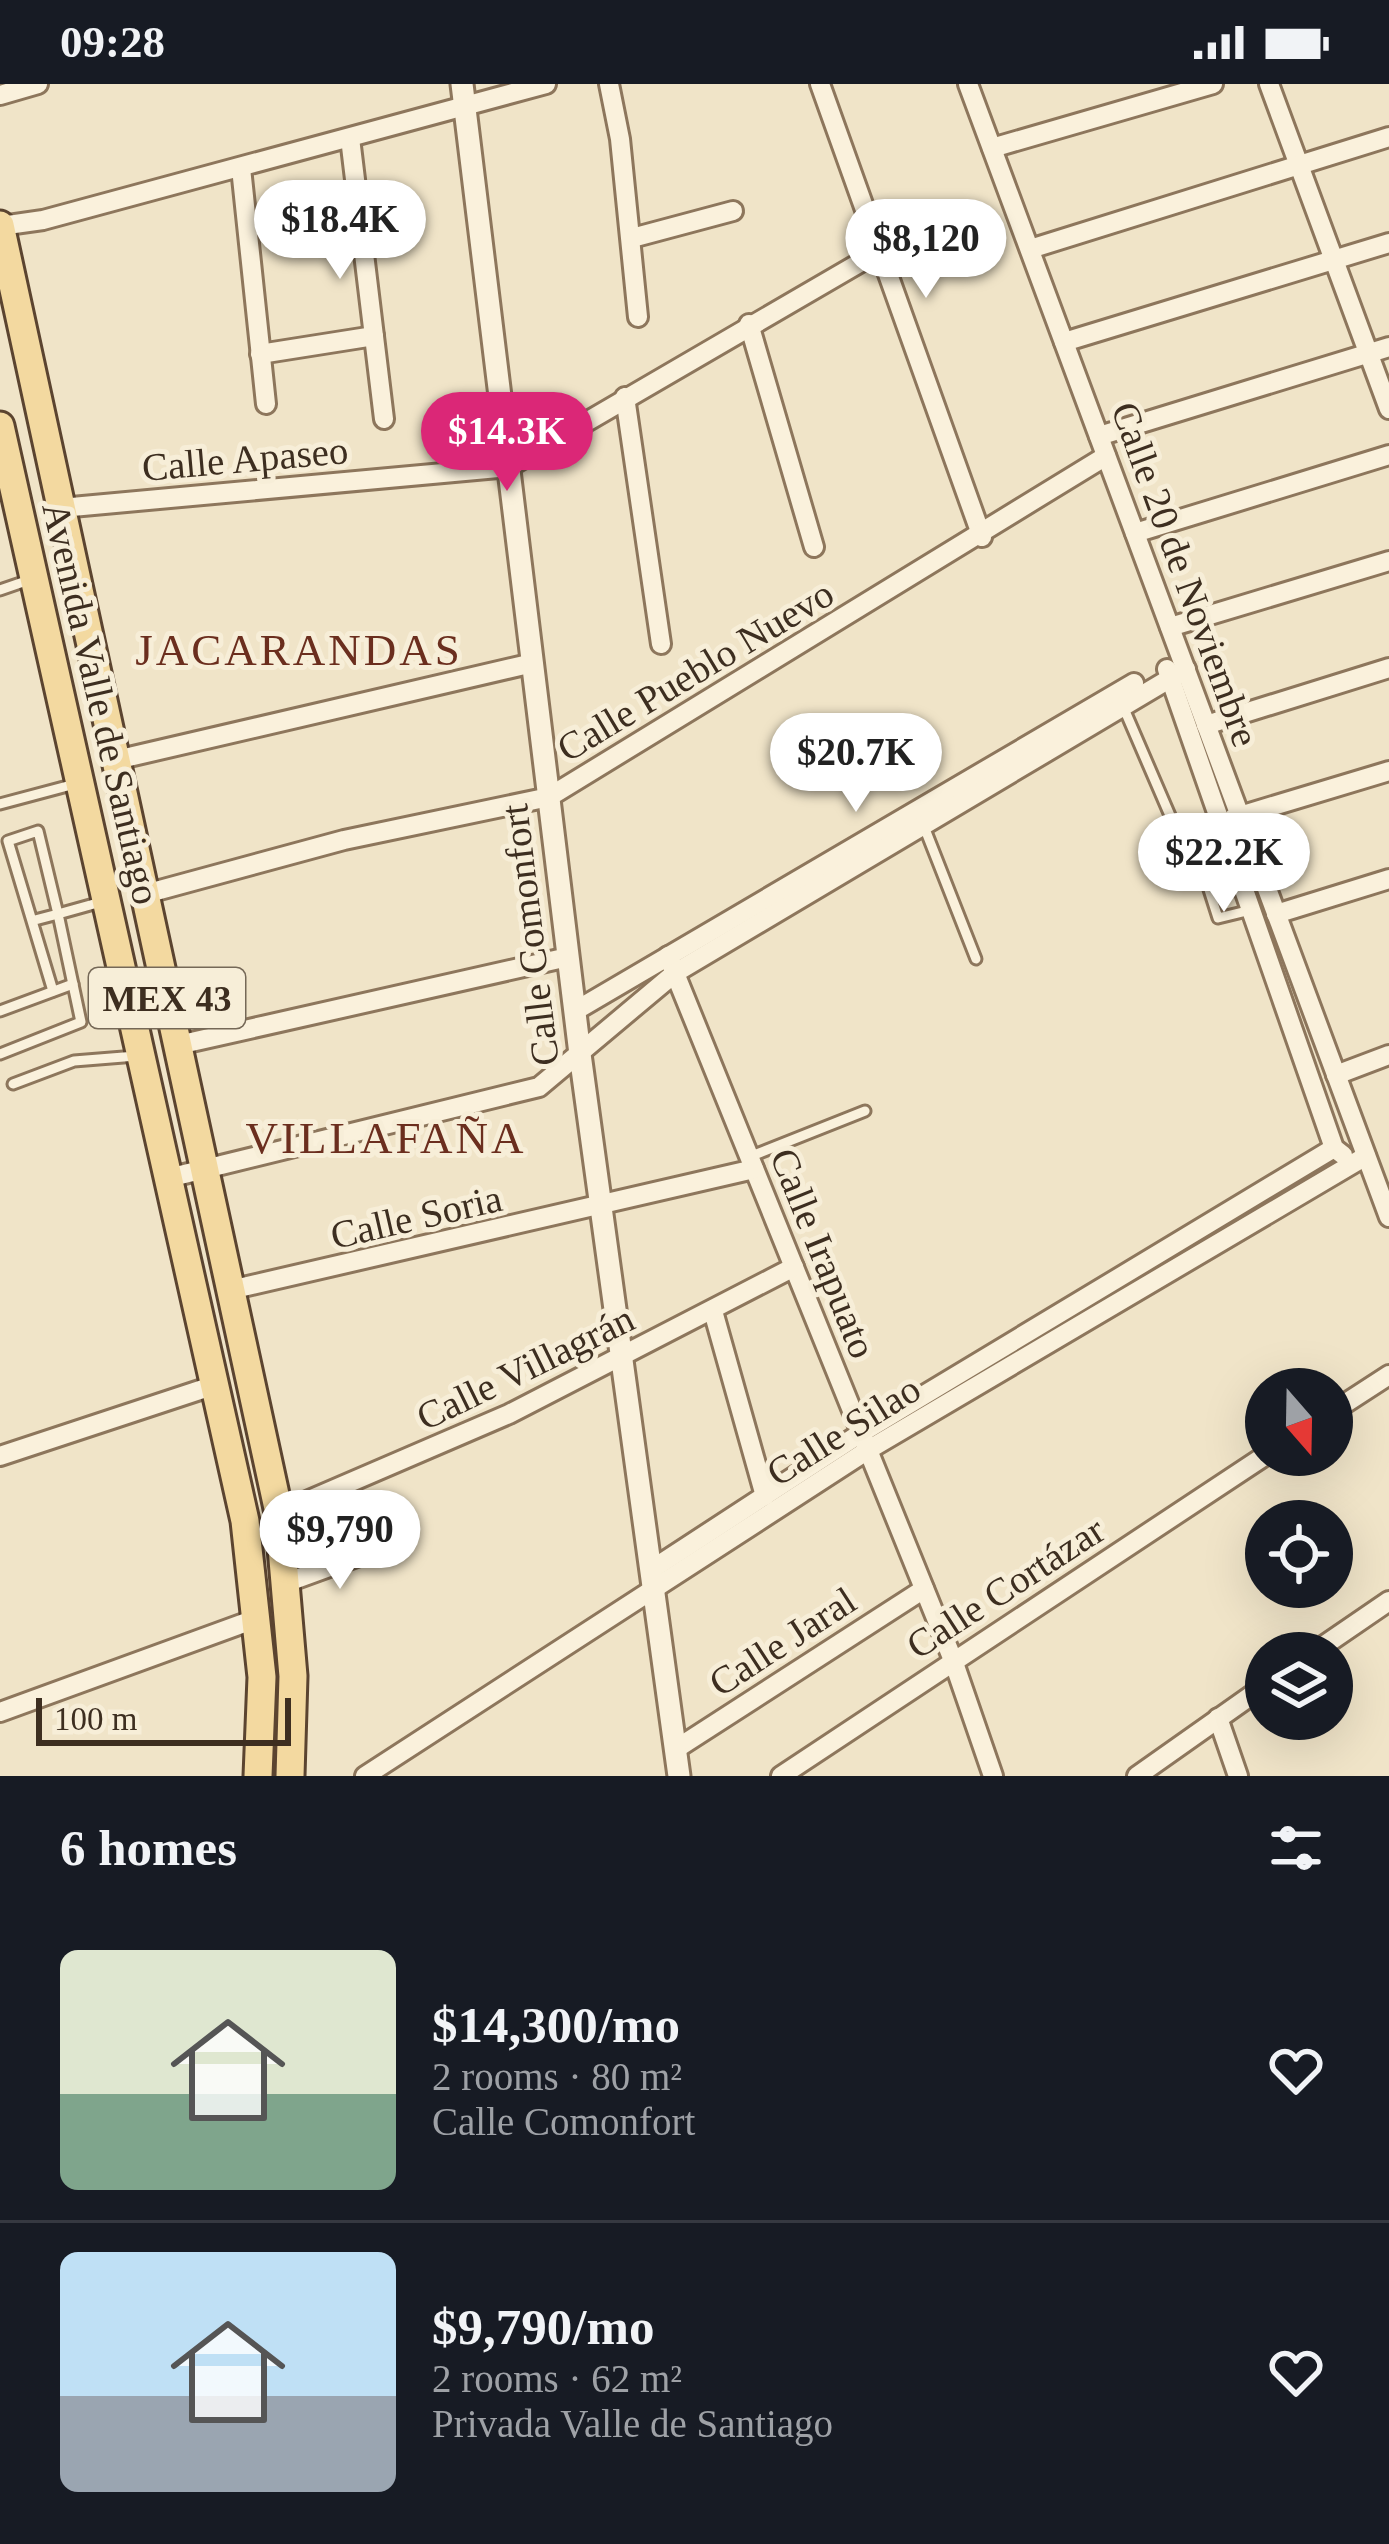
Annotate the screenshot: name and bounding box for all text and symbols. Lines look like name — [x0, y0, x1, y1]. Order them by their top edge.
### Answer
text: 09:28 — [60, 17, 165, 67]
pin: $18.4K — [242, 180, 438, 282]
text: $18.4K — [281, 197, 399, 240]
pin: $8,120 — [828, 199, 1024, 301]
text: $8,120 — [872, 216, 980, 259]
pin: $14.3K — [409, 392, 605, 494]
street label: Calle 20 de Noviembre — [1103, 396, 1268, 752]
text: $14.3K — [448, 409, 566, 452]
street label: Calle Apaseo — [140, 428, 350, 490]
street label: Avenida Valle de Santiago — [33, 498, 169, 909]
street label: Calle Pueblo Nuevo — [550, 571, 841, 770]
district label: JACARANDAS — [135, 625, 463, 675]
pin: $20.7K — [758, 713, 954, 815]
text: $20.7K — [797, 730, 915, 773]
street label: Calle Comonfort — [492, 802, 567, 1068]
pin: $22.2K — [1126, 813, 1322, 915]
text: $22.2K — [1165, 830, 1283, 873]
road number: MEX 43 — [89, 968, 245, 1028]
district label: VILLAFAÑA — [245, 1113, 527, 1163]
street label: Calle Irapuato — [761, 1142, 885, 1365]
street label: Calle Soria — [326, 1176, 506, 1257]
street label: Calle Villagrán — [410, 1296, 641, 1439]
street label: Calle Silao — [759, 1367, 928, 1494]
north arrow — [1245, 1368, 1353, 1476]
map controls — [1245, 1368, 1353, 1740]
pin: $9,790 — [242, 1490, 438, 1592]
button: locate — [1245, 1500, 1353, 1608]
text: $9,790 — [286, 1507, 394, 1550]
street label: Calle Cortázar — [899, 1508, 1112, 1667]
street label: Calle Jaral — [701, 1578, 864, 1705]
button: layers — [1245, 1632, 1353, 1740]
scale bar — [36, 1692, 291, 1745]
text: 100 m — [54, 1701, 137, 1737]
icon: filters — [1263, 1815, 1329, 1881]
text: 6 homes — [60, 1820, 237, 1876]
text: $14,300/mo — [432, 1997, 680, 2053]
icon: home — [156, 1998, 300, 2142]
icon: heart — [1263, 2037, 1329, 2103]
text: 2 rooms · 80 m² — [432, 2055, 682, 2098]
text: Calle Comonfort — [432, 2100, 695, 2143]
text: $9,790/mo — [432, 2299, 654, 2355]
icon: home — [156, 2300, 300, 2444]
icon: heart — [1263, 2339, 1329, 2405]
text: 2 rooms · 62 m² — [432, 2357, 682, 2400]
text: Privada Valle de Santiago — [432, 2402, 833, 2445]

